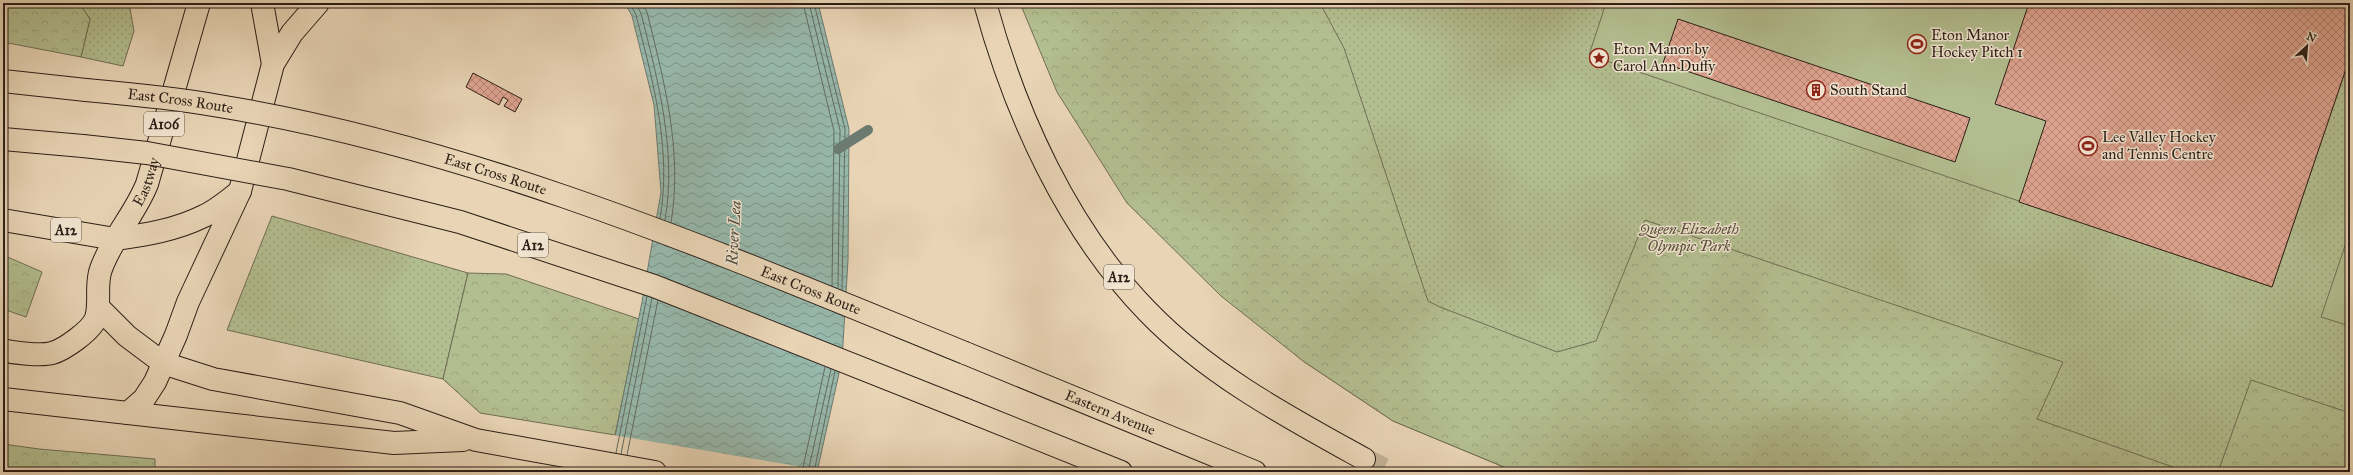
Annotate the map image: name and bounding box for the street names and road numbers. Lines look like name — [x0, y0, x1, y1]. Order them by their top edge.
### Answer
street label: East Cross Route — [127, 85, 235, 117]
road number: A106 — [144, 112, 184, 136]
street label: East Cross Route — [442, 150, 549, 199]
street label: Eastway — [129, 154, 163, 209]
road number: A12 — [51, 218, 81, 242]
road number: A12 — [518, 233, 548, 257]
street label: East Cross Route — [758, 262, 864, 319]
road number: A12 — [1104, 265, 1134, 289]
street label: Eastern Avenue — [1062, 386, 1158, 439]

